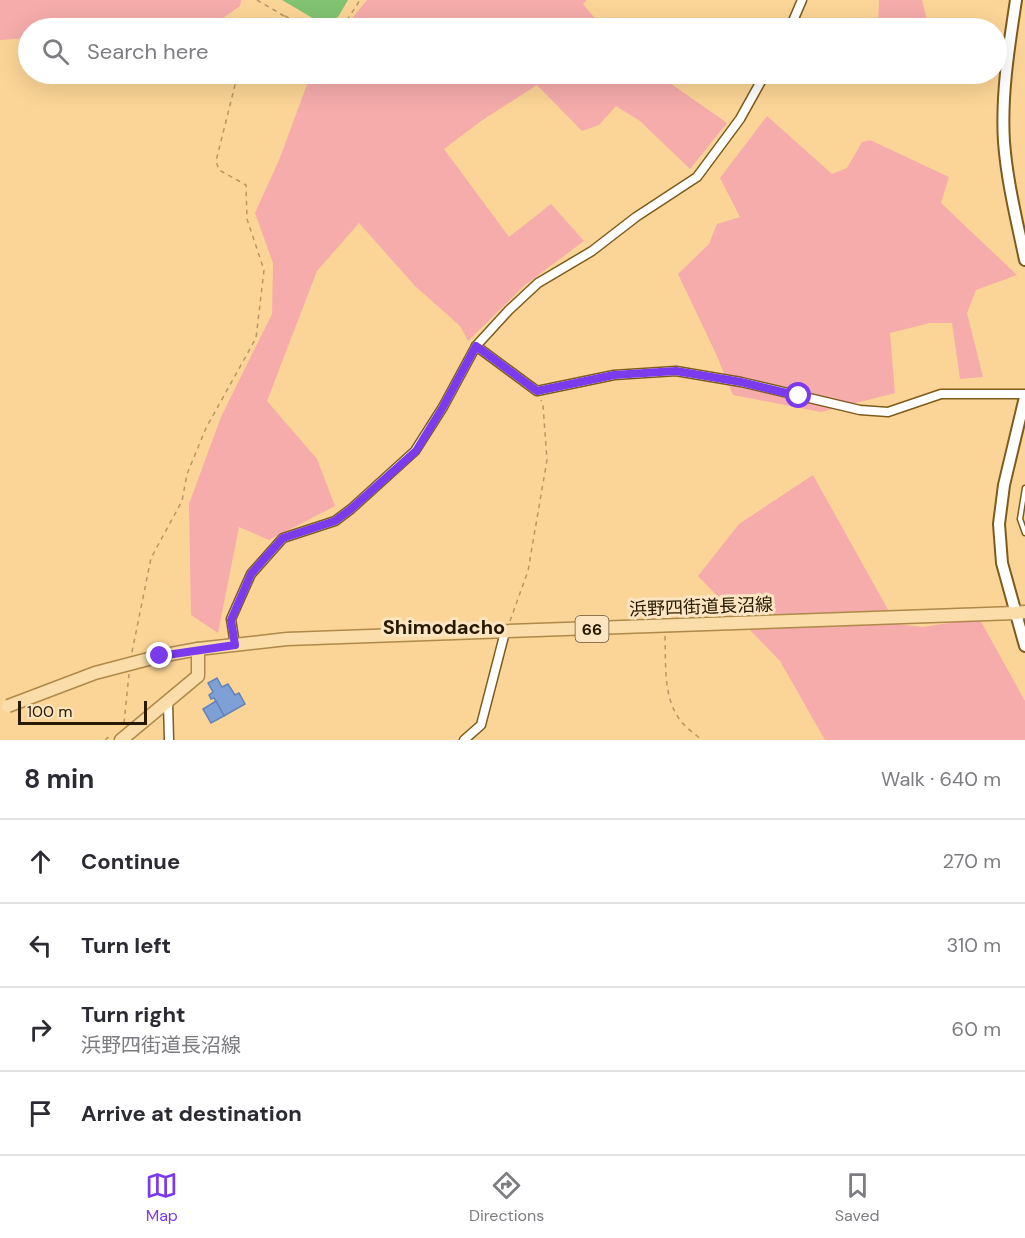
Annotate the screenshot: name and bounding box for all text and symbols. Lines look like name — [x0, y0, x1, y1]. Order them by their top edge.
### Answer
search box — [18, 18, 1007, 84]
icon: search — [39, 35, 72, 68]
text: Search here — [87, 37, 208, 66]
route start — [785, 382, 811, 408]
street label: 浜野四街道長沼線 — [629, 592, 773, 622]
district label: Shimodacho — [383, 614, 505, 640]
road number: 66 — [576, 616, 608, 642]
route end — [146, 642, 172, 668]
scale bar — [18, 698, 147, 726]
text: 100 m — [27, 701, 72, 722]
text: 8 min — [24, 762, 94, 796]
text: Walk · 640 m — [881, 766, 1001, 792]
icon: ahead — [24, 845, 57, 878]
text: Continue — [81, 847, 180, 876]
text: 270 m — [943, 848, 1001, 874]
icon: left — [24, 929, 57, 962]
text: Turn left — [81, 931, 171, 960]
text: 310 m — [946, 932, 1001, 958]
text: Turn right — [81, 1000, 186, 1029]
icon: right — [24, 1013, 57, 1046]
text: 60 m — [952, 1016, 1001, 1042]
text: 浜野四街道長沼線 — [81, 1032, 241, 1058]
icon: arrive — [24, 1097, 57, 1130]
text: Arrive at destination — [81, 1099, 302, 1128]
tab: Map — [145, 1169, 178, 1226]
tab: Directions — [469, 1169, 544, 1226]
tab: Saved — [835, 1169, 880, 1226]

